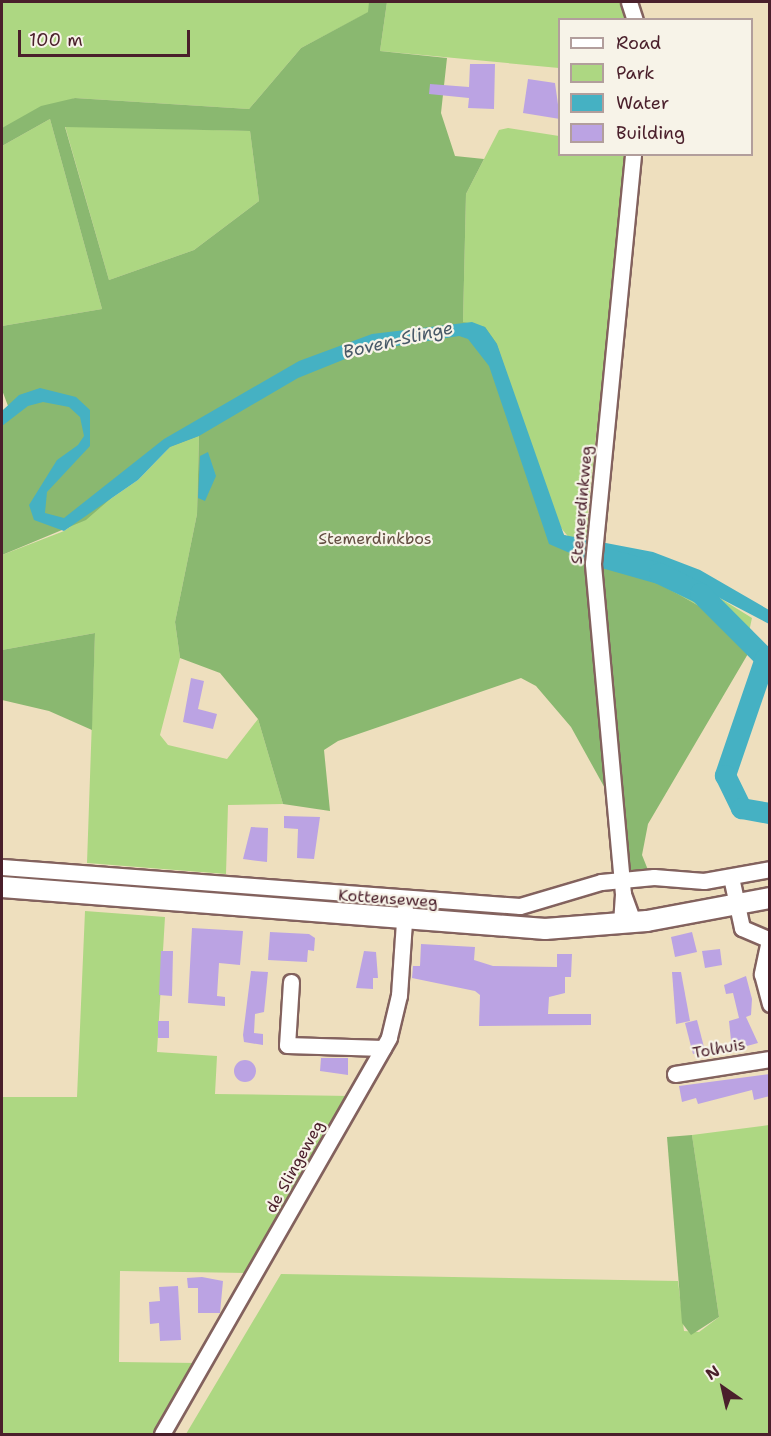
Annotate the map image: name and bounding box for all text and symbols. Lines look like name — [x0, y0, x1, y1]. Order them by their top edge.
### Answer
scale bar — [21, 18, 194, 56]
legend — [558, 18, 753, 156]
text: 100 m — [29, 28, 83, 52]
text: Road — [616, 31, 661, 55]
text: Park — [616, 61, 655, 85]
text: Water — [616, 91, 669, 115]
text: Building — [616, 121, 685, 145]
water label: Boven-Slinge — [341, 317, 455, 363]
street label: Stemerdinkweg — [567, 445, 597, 565]
park label: Stemerdinkbos — [318, 529, 432, 549]
street label: Kottenseweg — [338, 886, 438, 912]
street label: Tolhuis — [691, 1035, 747, 1063]
street label: de Slingeweg — [262, 1117, 328, 1217]
north arrow — [693, 1358, 753, 1418]
text: N — [702, 1360, 724, 1385]

